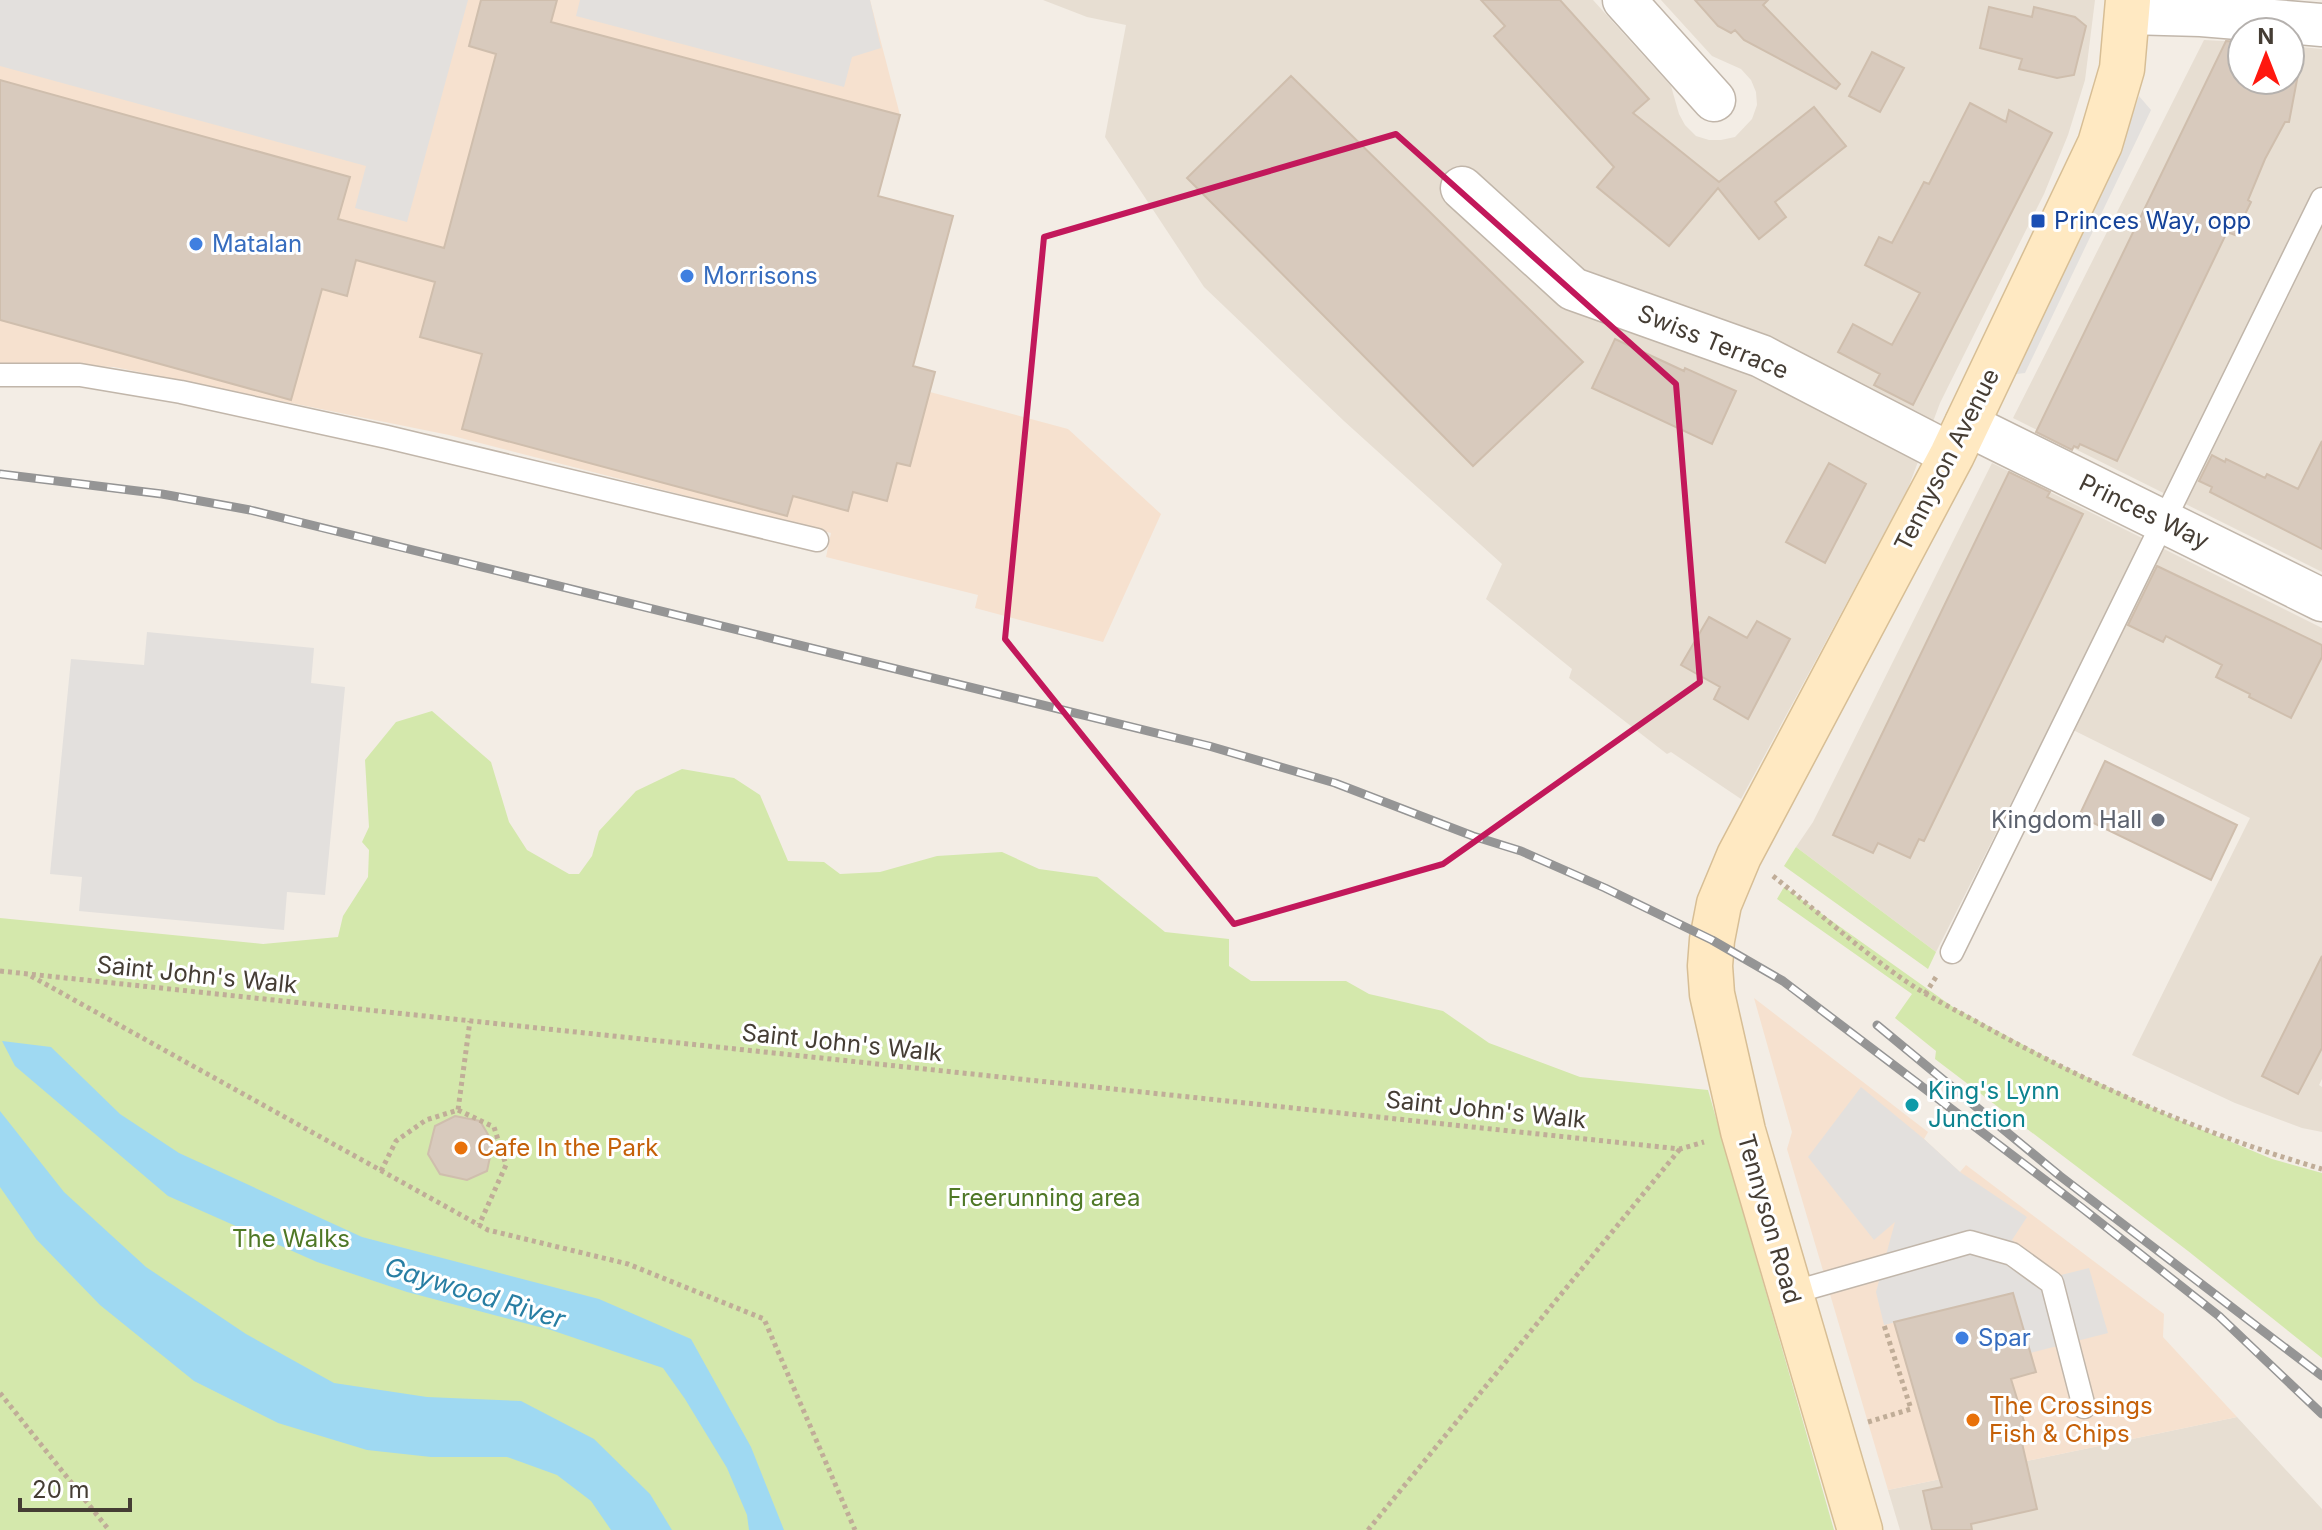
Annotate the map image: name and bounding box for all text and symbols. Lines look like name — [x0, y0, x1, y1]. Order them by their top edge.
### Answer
north arrow — [2226, 16, 2306, 96]
text: N — [2258, 23, 2274, 49]
place label: Princes Way, opp — [2054, 206, 2251, 235]
marker: Princes Way, opp — [2029, 212, 2047, 230]
place label: Matalan — [212, 229, 302, 258]
marker: Matalan — [187, 235, 205, 253]
place label: Morrisons — [703, 261, 818, 290]
marker: Morrisons — [678, 267, 696, 285]
street label: Swiss Terrace — [1634, 298, 1793, 385]
street label: Tennyson Avenue — [1888, 363, 2005, 556]
street label: Princes Way — [2075, 468, 2214, 555]
place label: Kingdom Hall — [1991, 805, 2142, 834]
marker: Kingdom Hall — [2149, 811, 2167, 829]
street label: Saint John's Walk — [95, 950, 299, 999]
street label: Saint John's Walk — [740, 1018, 944, 1067]
place label: King's Lynn Junction — [1928, 1076, 2060, 1133]
street label: Saint John's Walk — [1384, 1085, 1588, 1134]
marker: King's Lynn Junction — [1903, 1096, 1921, 1114]
street label: Tennyson Road — [1731, 1131, 1808, 1307]
place label: Cafe In the Park — [477, 1133, 658, 1162]
marker: Cafe In the Park — [452, 1139, 470, 1157]
park label: Freerunning area — [948, 1183, 1140, 1212]
park label: The Walks — [232, 1224, 350, 1253]
water label: Gaywood River — [381, 1250, 570, 1335]
place label: Spar — [1978, 1323, 2031, 1352]
marker: Spar — [1953, 1329, 1971, 1347]
place label: The Crossings Fish & Chips — [1989, 1391, 2153, 1448]
marker: The Crossings Fish & Chips — [1964, 1411, 1982, 1429]
scale bar — [20, 1462, 130, 1512]
text: 20 m — [32, 1475, 90, 1504]

